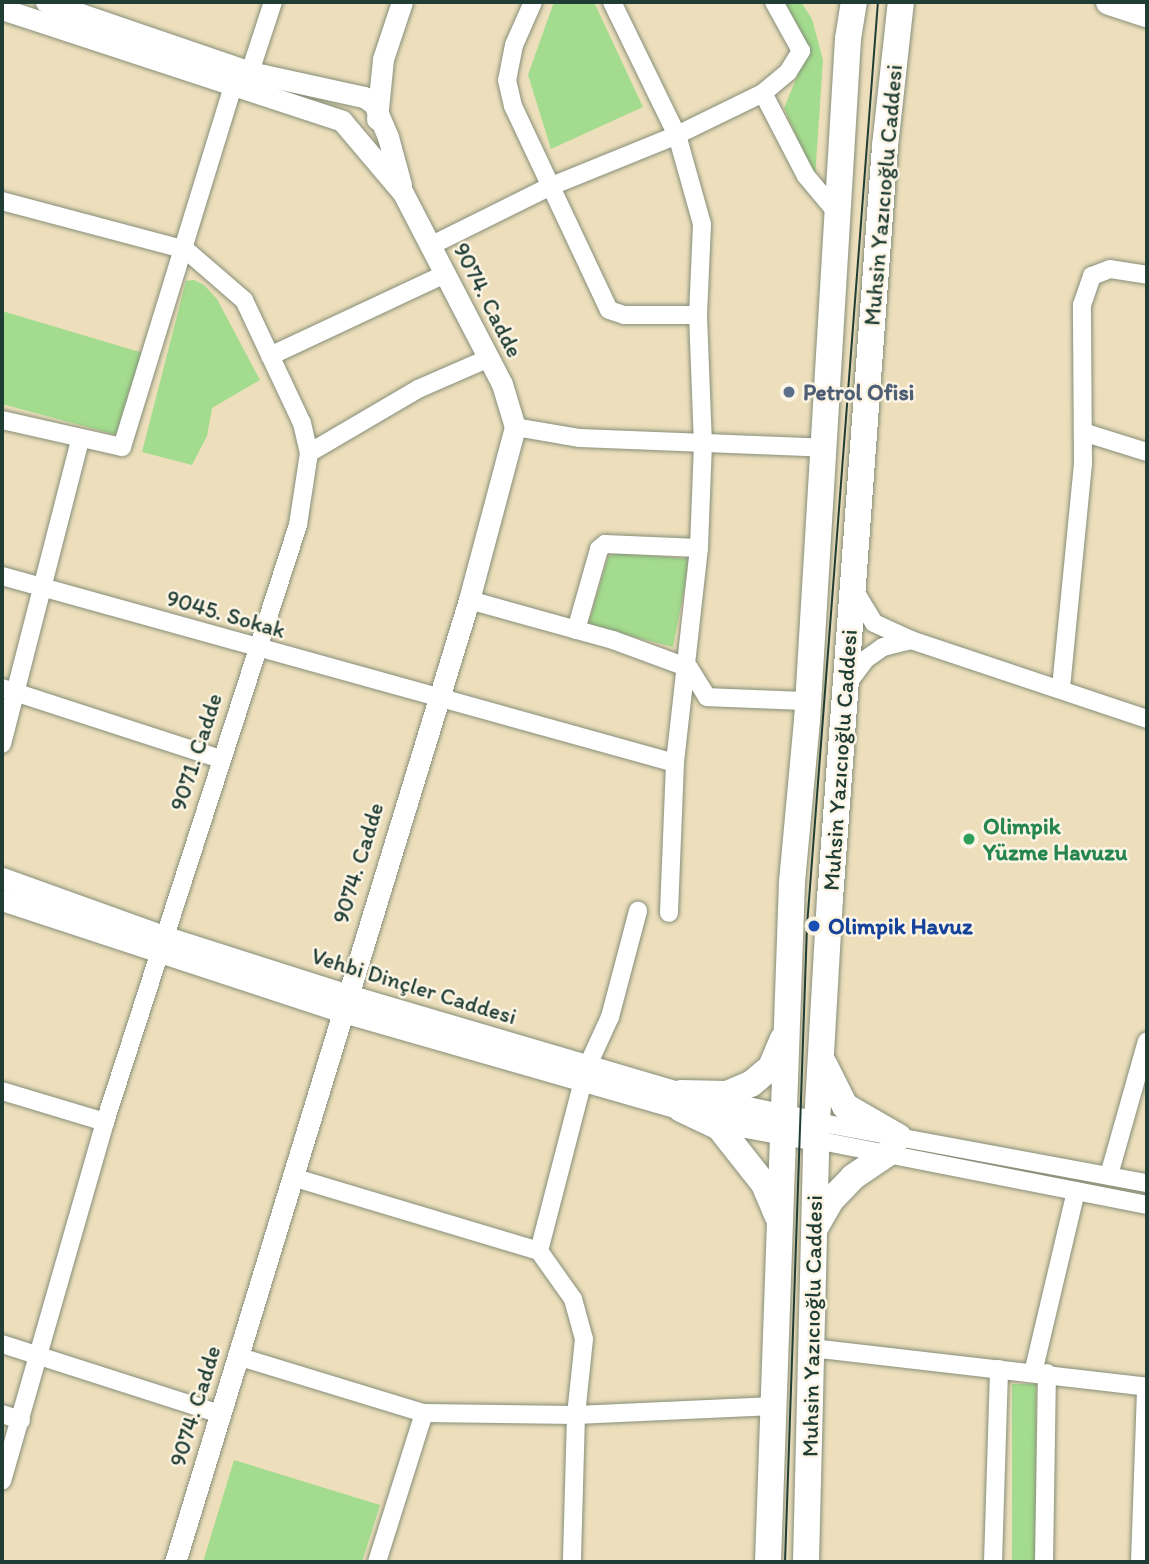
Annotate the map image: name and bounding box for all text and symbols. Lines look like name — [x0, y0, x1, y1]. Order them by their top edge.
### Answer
street label: Muhsin Yazıcıoğlu Caddesi — [858, 64, 908, 326]
street label: 9074. Cadde — [447, 238, 529, 362]
place label: Petrol Ofisi — [803, 378, 915, 406]
marker: Petrol Ofisi — [781, 384, 797, 400]
street label: 9045. Sokak — [163, 584, 289, 644]
street label: Muhsin Yazıcıoğlu Caddesi — [817, 629, 863, 891]
street label: 9071. Cadde — [164, 690, 228, 814]
street label: 9074. Cadde — [327, 799, 389, 927]
place label: Olimpik Yüzme Havuzu — [983, 812, 1128, 866]
marker: Olimpik Yüzme Havuzu — [961, 831, 977, 847]
place label: Olimpik Havuz — [828, 912, 972, 940]
marker: Olimpik Havuz — [806, 918, 822, 934]
street label: Vehbi Dinçler Caddesi — [307, 941, 521, 1031]
street label: Muhsin Yazıcıoğlu Caddesi — [796, 1195, 828, 1457]
street label: 9074. Cadde — [164, 1342, 226, 1470]

